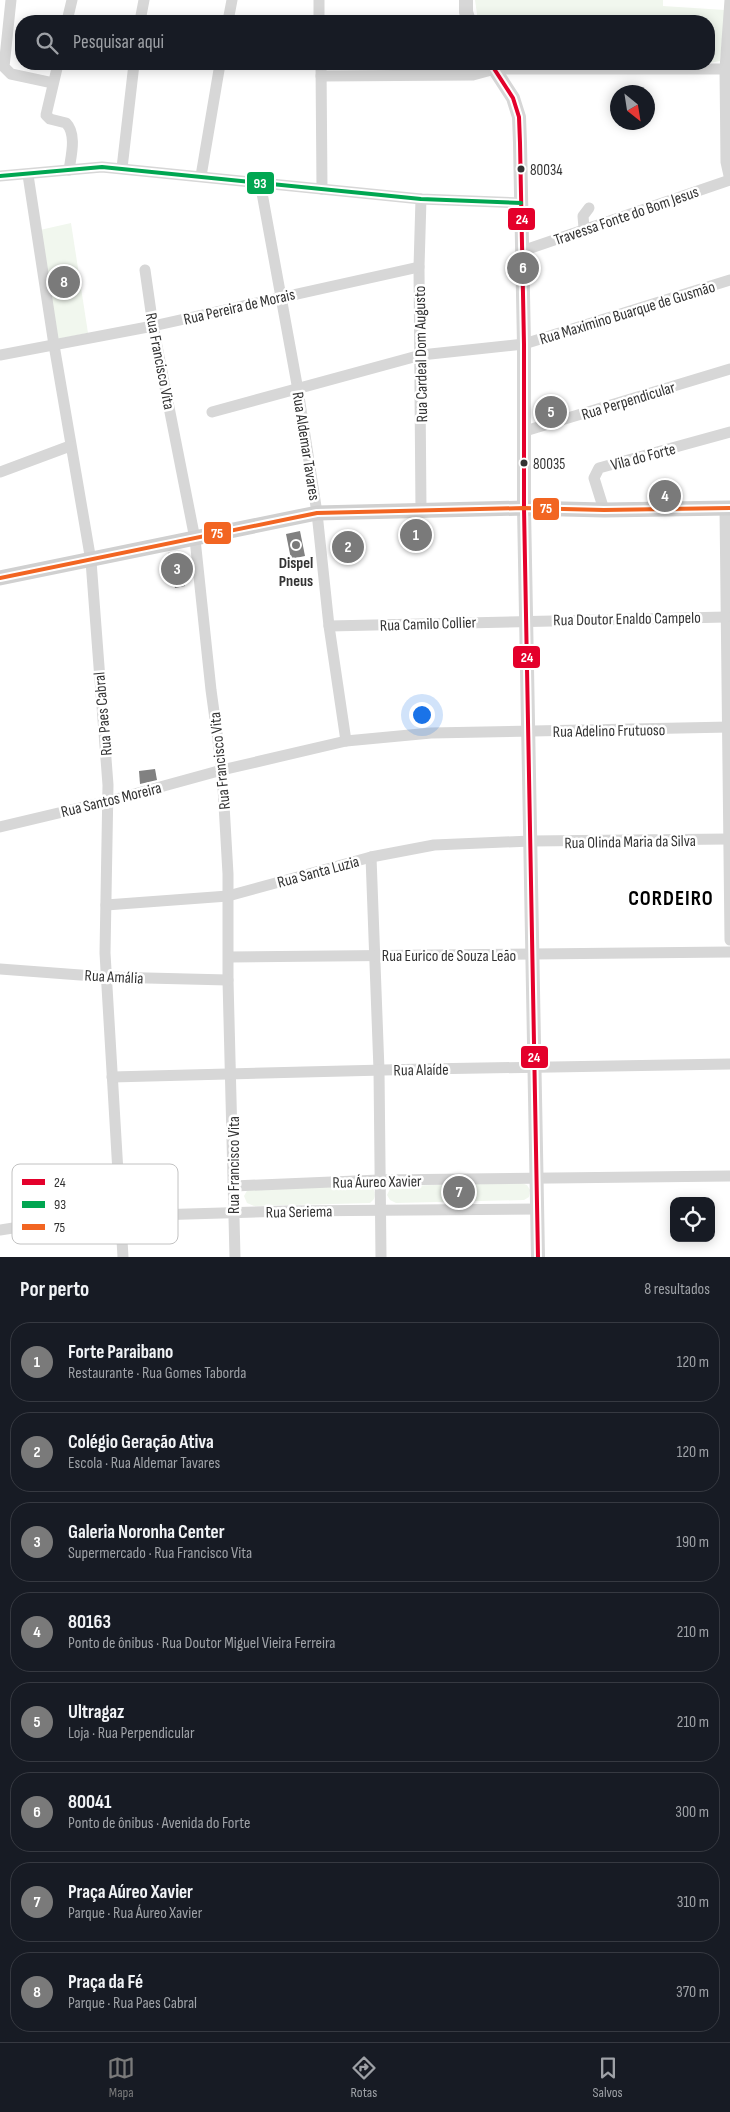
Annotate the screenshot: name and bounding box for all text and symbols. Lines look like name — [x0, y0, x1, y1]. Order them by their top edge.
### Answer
search box — [15, 15, 715, 70]
icon: search — [33, 29, 61, 57]
text: Pesquisar aqui — [73, 31, 164, 54]
north arrow — [610, 85, 655, 130]
place label: 80034 — [530, 161, 563, 180]
marker: 80034 — [516, 164, 526, 174]
line badge: 93 — [246, 171, 275, 195]
text: 93 — [254, 175, 266, 192]
street label: Travessa Fonte do Bom Jesus — [552, 183, 702, 250]
line badge: 24 — [507, 207, 536, 231]
text: 24 — [516, 211, 529, 228]
pin: 6 — [507, 249, 539, 287]
pin: 8 — [48, 263, 80, 301]
street label: Rua Maximino Buarque de Gusmão — [537, 278, 717, 349]
street label: Rua Pereira de Morais — [182, 285, 297, 330]
street label: Rua Cardeal Dom Augusto — [411, 286, 432, 422]
street label: Rua Francisco Vita — [141, 311, 178, 411]
street label: Rua Perpendicular — [579, 378, 678, 425]
street label: Rua Aldemar Tavares — [288, 391, 324, 502]
pin: 5 — [535, 393, 567, 431]
street label: Vila do Forte — [609, 440, 678, 475]
place label: 80035 — [533, 455, 565, 474]
marker: 80035 — [519, 458, 529, 468]
pin: 4 — [649, 477, 681, 515]
line badge: 75 — [532, 497, 560, 521]
text: 75 — [540, 500, 552, 517]
pin: 1 — [400, 516, 432, 554]
line badge: 75 — [203, 521, 232, 545]
text: 75 — [211, 525, 223, 542]
pin: 2 — [332, 528, 364, 566]
marker: Dispel Pneus — [290, 539, 302, 551]
pin: 3 — [161, 550, 193, 588]
place label: Dispel Pneus — [279, 554, 313, 591]
street label: Rua Doutor Enaldo Campelo — [553, 609, 701, 630]
street label: Rua Camilo Collier — [380, 613, 477, 636]
line badge: 24 — [512, 645, 541, 669]
text: 24 — [521, 649, 534, 666]
street label: Rua Paes Cabral — [90, 671, 117, 757]
your location — [409, 702, 435, 728]
street label: Rua Francisco Vita — [206, 711, 235, 811]
street label: Rua Adelino Frutuoso — [552, 721, 666, 742]
street label: Rua Santos Moreira — [59, 779, 164, 822]
street label: Rua Olinda Maria da Silva — [564, 832, 696, 853]
street label: Rua Santa Luzia — [275, 852, 361, 892]
district label: CORDEIRO — [628, 886, 714, 911]
street label: Rua Eurico de Souza Leão — [382, 947, 516, 966]
street label: Rua Amália — [84, 966, 144, 989]
line badge: 24 — [520, 1045, 549, 1069]
text: 24 — [528, 1049, 541, 1066]
street label: Rua Alaíde — [393, 1061, 449, 1080]
street label: Rua Francisco Vita — [225, 1116, 244, 1214]
legend — [12, 1164, 178, 1244]
street label: Rua Áureo Xavier — [332, 1172, 422, 1193]
pin: 7 — [443, 1173, 475, 1211]
text: 24 — [54, 1174, 66, 1191]
text: 93 — [54, 1196, 66, 1213]
map controls — [670, 1197, 715, 1242]
button: locate — [670, 1197, 715, 1242]
street label: Rua Seriema — [266, 1202, 332, 1223]
text: 75 — [54, 1219, 66, 1236]
text: Por perto — [20, 1277, 89, 1302]
text: 8 resultados — [644, 1280, 710, 1299]
text: Forte Paraibano — [68, 1341, 173, 1364]
text: 1 — [34, 1353, 40, 1372]
text: 120 m — [677, 1353, 709, 1372]
text: Restaurante · Rua Gomes Taborda — [68, 1364, 246, 1383]
text: Colégio Geração Ativa — [68, 1431, 214, 1454]
text: 2 — [33, 1443, 41, 1462]
text: 120 m — [677, 1443, 709, 1462]
text: Escola · Rua Aldemar Tavares — [68, 1454, 220, 1473]
text: Galeria Noronha Center — [68, 1521, 225, 1544]
text: 3 — [33, 1533, 41, 1552]
text: 190 m — [676, 1533, 709, 1552]
text: Supermercado · Rua Francisco Vita — [68, 1544, 252, 1563]
text: 80163 — [68, 1611, 111, 1634]
text: 4 — [33, 1623, 41, 1642]
text: 210 m — [677, 1623, 709, 1642]
text: Ponto de ônibus · Rua Doutor Miguel Vieira Ferreira — [68, 1634, 336, 1653]
text: Ultragaz — [68, 1701, 124, 1724]
text: 5 — [33, 1713, 41, 1732]
text: 210 m — [677, 1713, 709, 1732]
text: Loja · Rua Perpendicular — [68, 1724, 195, 1743]
text: 80041 — [68, 1791, 111, 1814]
text: 6 — [33, 1803, 41, 1822]
text: 300 m — [675, 1803, 709, 1822]
text: Ponto de ônibus · Avenida do Forte — [68, 1814, 250, 1833]
text: Praça Aúreo Xavier — [68, 1881, 193, 1904]
text: 7 — [34, 1893, 40, 1912]
text: 310 m — [677, 1893, 709, 1912]
text: Parque · Rua Áureo Xavier — [68, 1904, 202, 1923]
text: Praça da Fé — [68, 1971, 143, 1994]
text: 8 — [33, 1983, 41, 2002]
text: 370 m — [676, 1983, 709, 2002]
text: Parque · Rua Paes Cabral — [68, 1994, 197, 2013]
tab: Mapa — [107, 2054, 135, 2101]
tab: Rotas — [350, 2054, 378, 2101]
tab: Salvos — [593, 2054, 623, 2101]

